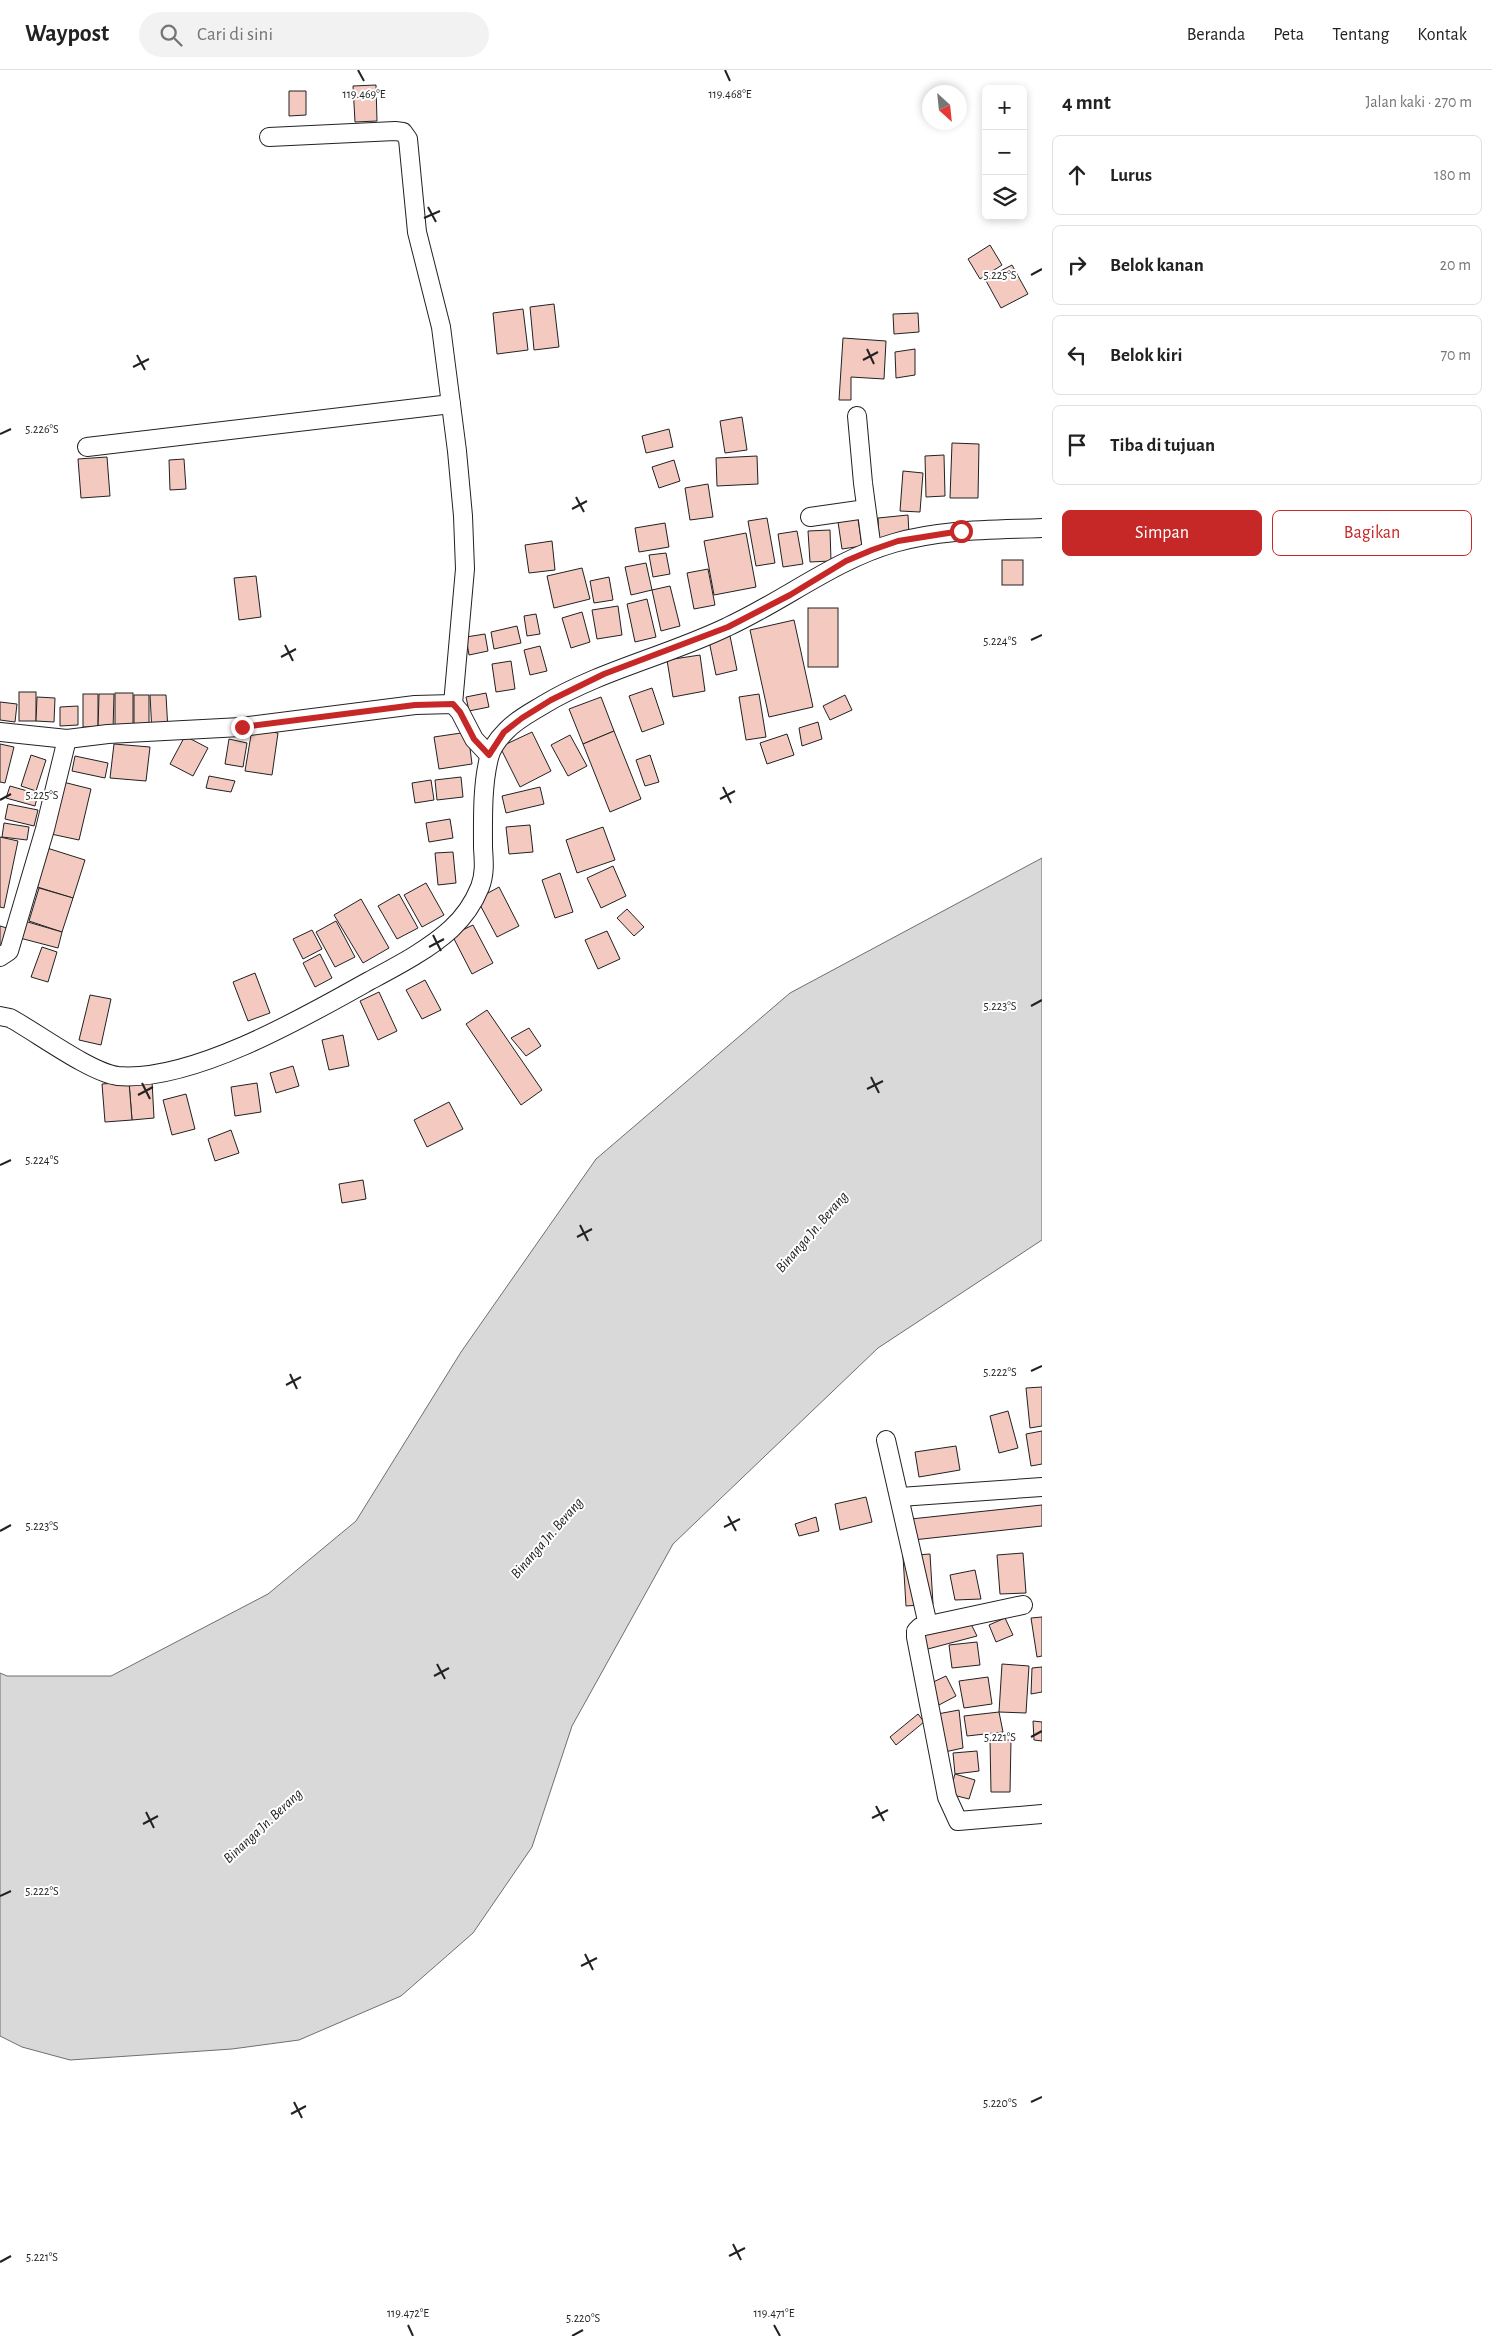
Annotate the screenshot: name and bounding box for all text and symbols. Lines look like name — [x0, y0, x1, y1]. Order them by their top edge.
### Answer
search box — [139, 12, 489, 57]
icon: search — [157, 21, 185, 49]
text: Waypost — [25, 22, 109, 46]
text: Cari di sini — [197, 25, 273, 44]
text: Beranda — [1187, 26, 1245, 44]
text: Peta — [1273, 26, 1304, 44]
text: Tentang — [1332, 26, 1389, 44]
text: Kontak — [1417, 26, 1467, 44]
north arrow — [922, 85, 967, 130]
map controls — [982, 85, 1027, 220]
button: + — [982, 85, 1027, 130]
text: 119.469°E — [343, 88, 386, 100]
text: 119.468°E — [708, 88, 752, 100]
text: 4 mnt — [1062, 92, 1111, 113]
text: Jalan kaki · 270 m — [1366, 94, 1472, 110]
button: − — [982, 130, 1027, 175]
icon: ahead — [1063, 161, 1091, 189]
text: Lurus — [1110, 166, 1152, 185]
text: 180 m — [1434, 167, 1471, 183]
button: layers — [982, 175, 1027, 220]
icon: right — [1063, 251, 1091, 279]
text: Belok kanan — [1110, 256, 1204, 275]
text: 20 m — [1440, 257, 1471, 273]
text: 5.225°S — [984, 269, 1017, 281]
icon: left — [1063, 341, 1091, 369]
text: Belok kiri — [1110, 346, 1182, 365]
text: 70 m — [1440, 347, 1471, 363]
text: 5.226°S — [25, 423, 59, 435]
icon: arrive — [1063, 431, 1091, 459]
text: Tiba di tujuan — [1110, 436, 1215, 455]
button: Simpan — [1062, 510, 1262, 556]
button: Bagikan — [1272, 510, 1472, 556]
route start — [950, 520, 973, 543]
text: 5.224°S — [983, 635, 1017, 647]
route end — [231, 716, 254, 739]
text: 5.225°S — [26, 789, 59, 801]
text: 5.223°S — [984, 1000, 1017, 1012]
text: 5.224°S — [25, 1154, 59, 1166]
water label: Binanga Jn. Berang — [773, 1189, 851, 1275]
text: 5.222°S — [983, 1366, 1017, 1378]
water label: Binanga Jn. Berang — [508, 1495, 586, 1581]
text: 5.223°S — [26, 1520, 59, 1532]
text: 5.221°S — [984, 1731, 1016, 1743]
water label: Binanga Jn. Berang — [221, 1786, 305, 1866]
text: 5.222°S — [25, 1885, 59, 1897]
text: 5.220°S — [983, 2097, 1017, 2109]
text: 5.221°S — [26, 2251, 58, 2263]
text: 119.472°E — [387, 2307, 429, 2319]
text: 119.471°E — [754, 2307, 795, 2319]
text: 5.220°S — [566, 2312, 600, 2324]

